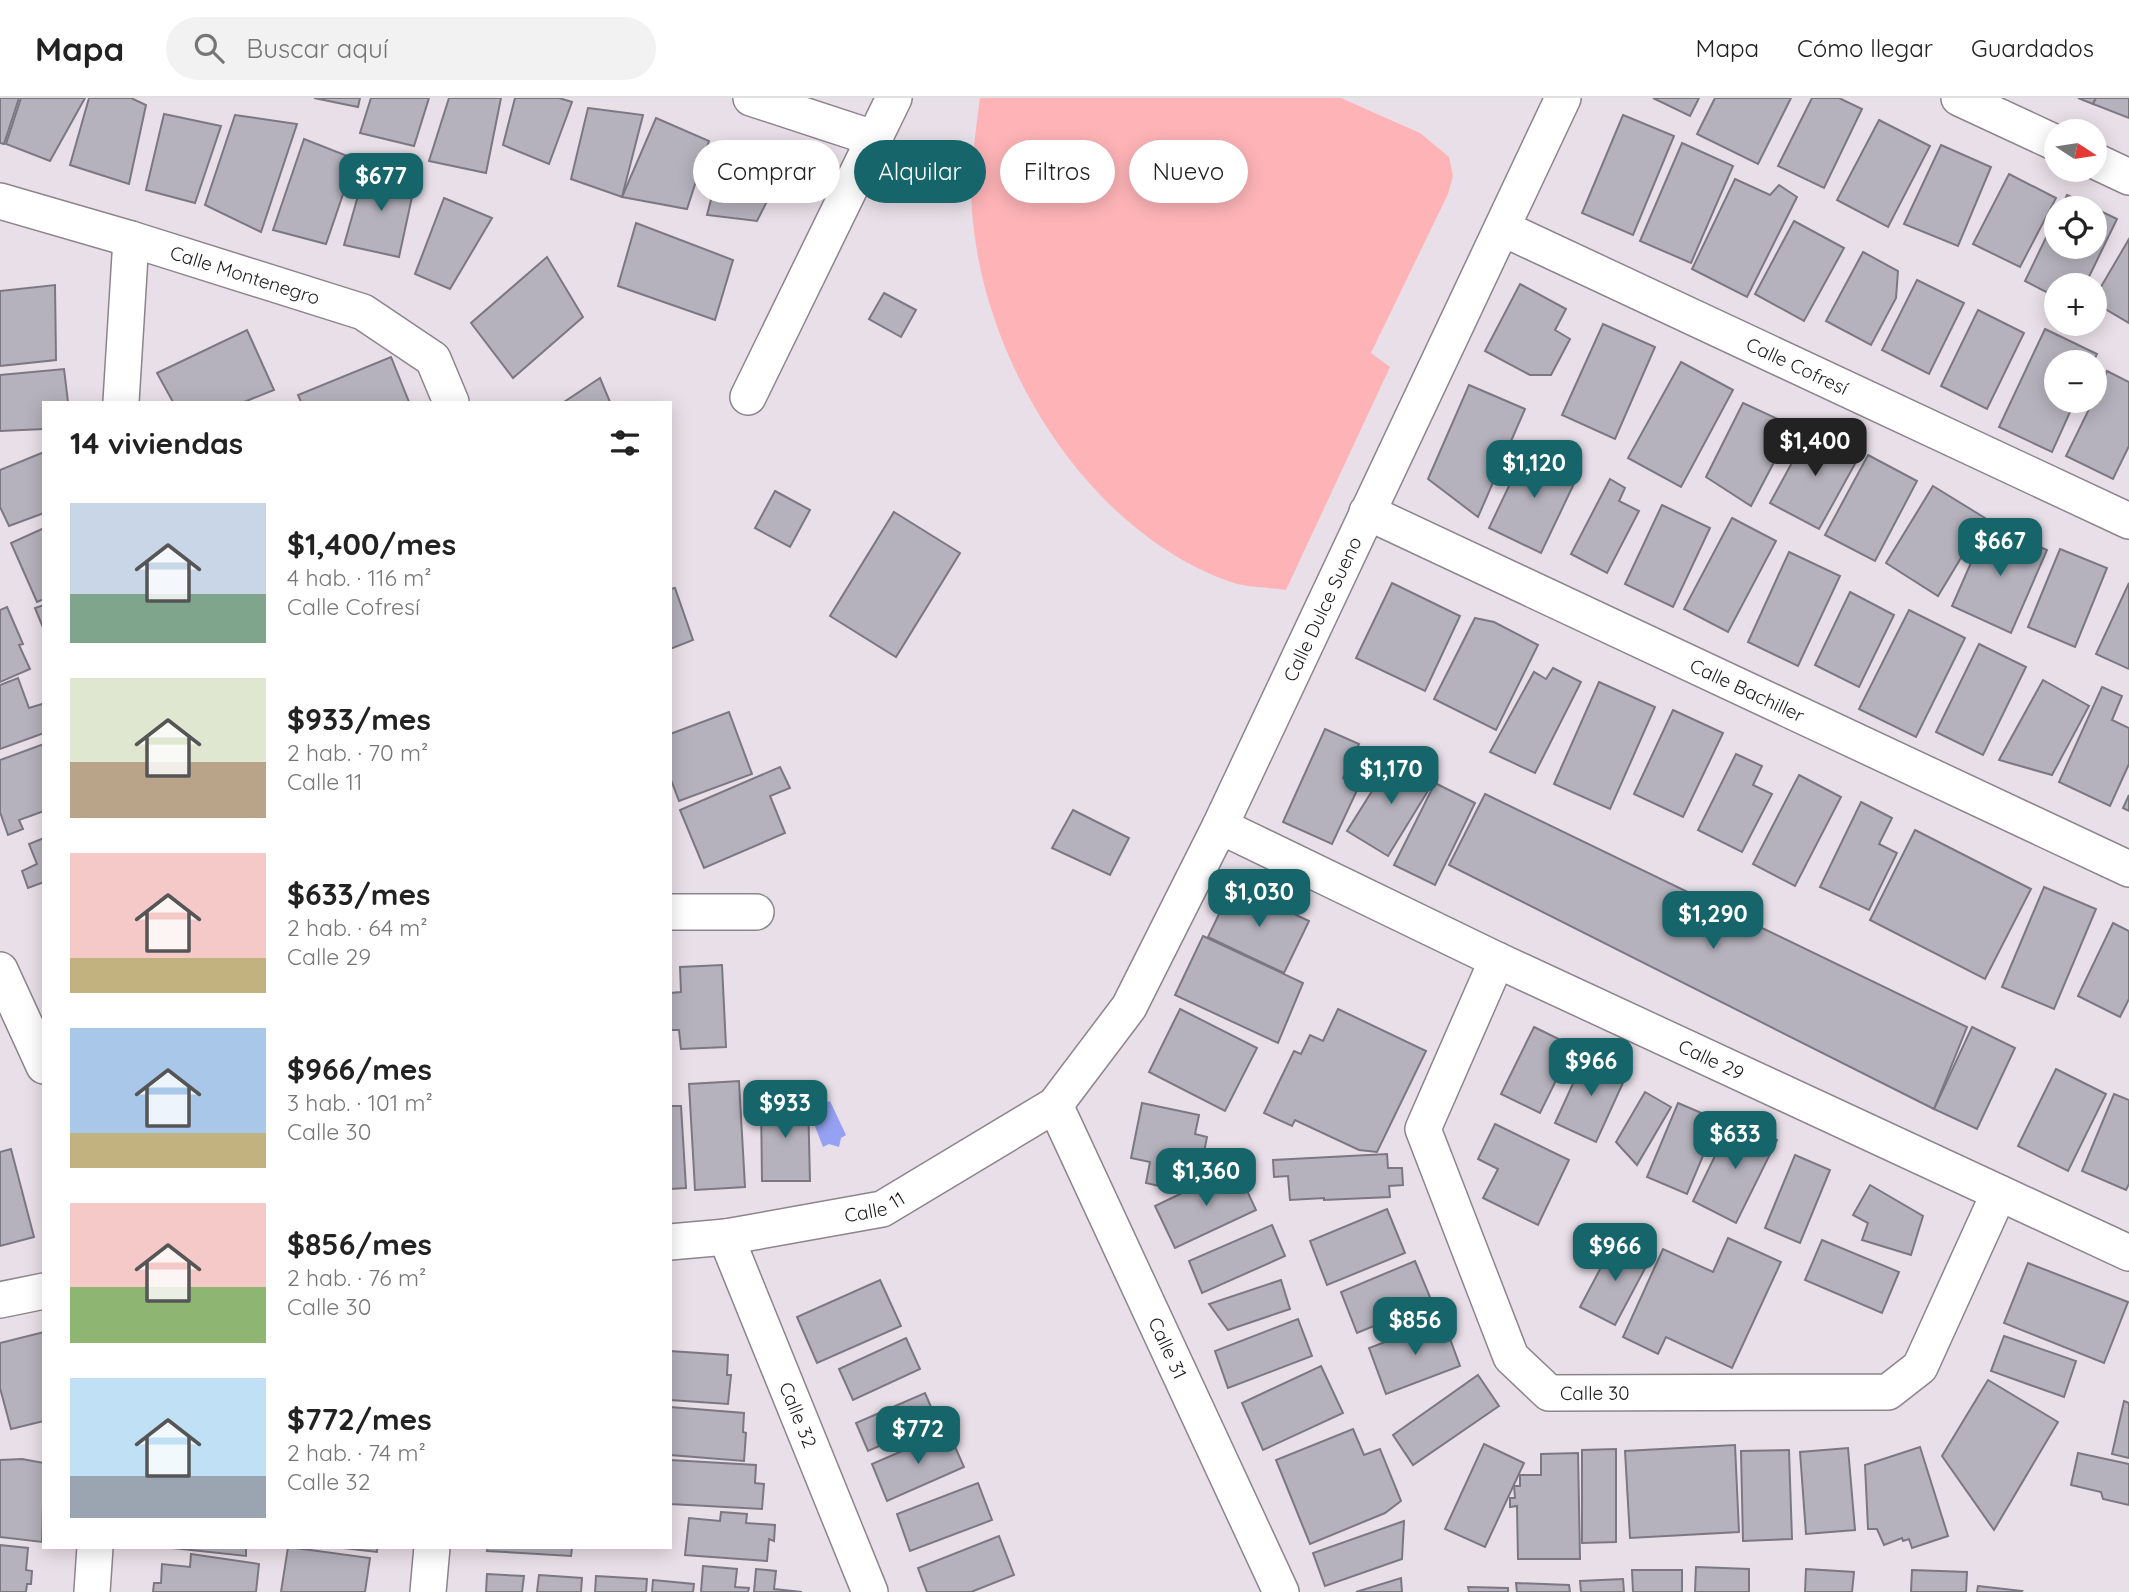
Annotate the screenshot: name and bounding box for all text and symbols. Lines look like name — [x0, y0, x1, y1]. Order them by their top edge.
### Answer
search box — [166, 17, 656, 80]
text: Mapa — [35, 28, 124, 69]
icon: search — [190, 29, 228, 67]
text: Buscar aquí — [246, 32, 388, 65]
text: Mapa — [1696, 33, 1759, 63]
text: Cómo llegar — [1797, 33, 1933, 63]
text: Guardados — [1971, 33, 2094, 63]
north arrow — [2044, 119, 2107, 182]
map controls — [2044, 119, 2107, 413]
chip: Comprar — [693, 140, 840, 203]
chip: Alquilar — [854, 140, 986, 203]
chip: Filtros — [1000, 140, 1115, 203]
chip: Nuevo — [1129, 140, 1248, 203]
pin: $677 — [340, 153, 422, 213]
text: $677 — [355, 161, 407, 190]
button: locate — [2044, 196, 2107, 259]
street label: Calle Montenegro — [167, 240, 323, 310]
button: + — [2044, 273, 2107, 336]
street label: Calle Cofresí — [1743, 332, 1853, 401]
button: − — [2044, 350, 2107, 413]
pin: $1,400 — [1758, 418, 1872, 478]
text: 14 viviendas — [70, 424, 243, 462]
icon: filters — [606, 424, 644, 462]
text: $1,400 — [1780, 426, 1850, 455]
pin: $1,120 — [1477, 440, 1591, 500]
text: $1,120 — [1502, 448, 1566, 477]
pin: $667 — [1959, 518, 2041, 578]
text: $1,400/mes — [287, 525, 456, 563]
text: $667 — [1974, 526, 2026, 555]
icon: home — [126, 531, 210, 615]
street label: Calle Dulce Sueno — [1278, 532, 1367, 685]
text: 4 hab. · 116 m² — [287, 563, 432, 592]
text: Calle Cofresí — [287, 592, 420, 621]
street label: Calle Bachiller — [1686, 653, 1809, 728]
text: $933/mes — [287, 700, 431, 738]
icon: home — [126, 706, 210, 790]
text: 2 hab. · 70 m² — [287, 738, 428, 767]
pin: $1,170 — [1334, 746, 1448, 806]
text: $1,170 — [1359, 754, 1423, 783]
text: Calle 11 — [287, 767, 363, 796]
pin: $1,030 — [1202, 870, 1316, 929]
text: $633/mes — [287, 875, 431, 913]
text: $1,030 — [1224, 877, 1294, 906]
icon: home — [126, 881, 210, 965]
pin: $1,290 — [1656, 892, 1770, 951]
text: $1,290 — [1678, 899, 1748, 928]
text: 2 hab. · 64 m² — [287, 913, 428, 942]
text: Calle 29 — [287, 942, 371, 971]
street label: Calle 29 — [1675, 1034, 1748, 1085]
pin: $966 — [1550, 1038, 1632, 1098]
text: $966 — [1565, 1046, 1617, 1075]
text: $966/mes — [287, 1050, 432, 1088]
icon: home — [126, 1056, 210, 1140]
pin: $933 — [744, 1080, 826, 1140]
text: 3 hab. · 101 m² — [287, 1088, 433, 1117]
text: $933 — [759, 1088, 811, 1117]
pin: $633 — [1694, 1112, 1776, 1171]
text: Calle 30 — [287, 1117, 371, 1146]
text: $633 — [1709, 1119, 1761, 1148]
pin: $1,360 — [1149, 1148, 1263, 1208]
text: $1,360 — [1172, 1156, 1240, 1185]
street label: Calle 11 — [843, 1186, 909, 1228]
pin: $966 — [1574, 1224, 1656, 1283]
text: $856/mes — [287, 1225, 432, 1263]
icon: home — [126, 1231, 210, 1315]
text: $966 — [1589, 1231, 1641, 1260]
text: 2 hab. · 76 m² — [287, 1263, 426, 1292]
text: Calle 30 — [287, 1292, 371, 1321]
pin: $856 — [1374, 1298, 1456, 1357]
text: $856 — [1389, 1305, 1441, 1334]
street label: Calle 31 — [1143, 1313, 1192, 1383]
street label: Calle 32 — [774, 1378, 822, 1451]
street label: Calle 30 — [1560, 1381, 1630, 1405]
text: $772/mes — [287, 1400, 432, 1438]
icon: home — [126, 1406, 210, 1490]
pin: $772 — [877, 1406, 959, 1466]
text: $772 — [892, 1414, 944, 1443]
text: 2 hab. · 74 m² — [287, 1438, 426, 1467]
text: Calle 32 — [287, 1467, 370, 1496]

